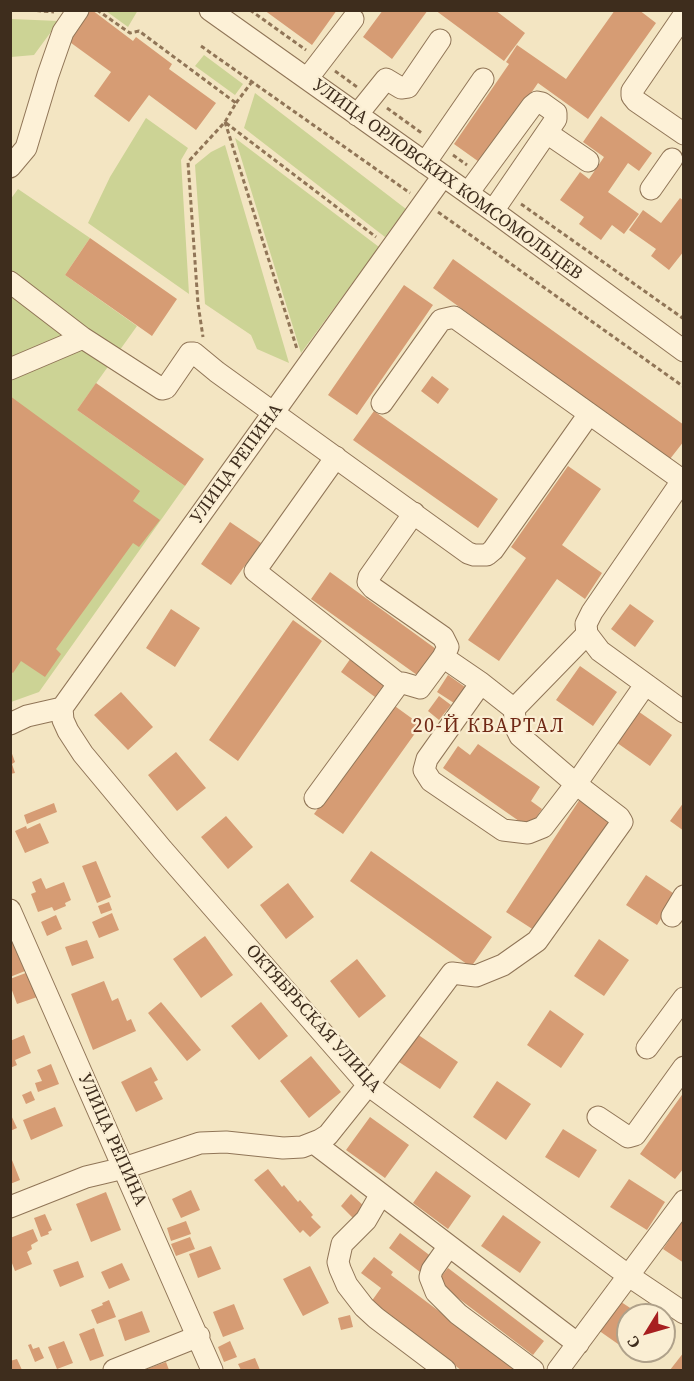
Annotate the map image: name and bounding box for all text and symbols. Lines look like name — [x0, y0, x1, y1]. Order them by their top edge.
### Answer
street label: УЛИЦА ОРЛОВСКИХ КОМСОМОЛЬЦЕВ — [308, 75, 586, 285]
street label: УЛИЦА РЕПИНА — [186, 400, 288, 528]
district label: 20-Й КВАРТАЛ — [413, 715, 565, 739]
street label: ОКТЯБРЬСКАЯ УЛИЦА — [241, 940, 385, 1098]
street label: УЛИЦА РЕПИНА — [73, 1070, 151, 1210]
north arrow — [616, 1303, 676, 1363]
text: С — [621, 1332, 645, 1353]

